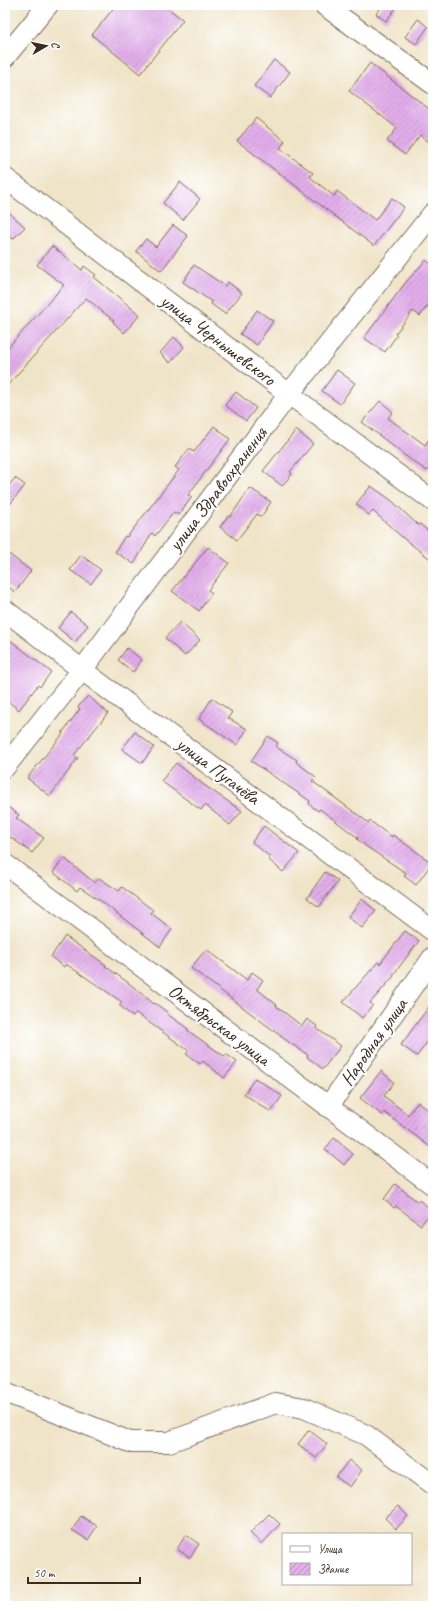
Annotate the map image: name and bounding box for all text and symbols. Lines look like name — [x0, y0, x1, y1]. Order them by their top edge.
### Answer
north arrow — [26, 26, 66, 66]
text: С — [49, 41, 63, 50]
street label: улица Чернышевского — [155, 288, 281, 392]
street label: улица Здравоохранения — [163, 421, 273, 557]
street label: улица Пугачёва — [171, 731, 266, 811]
street label: Октябрьская улица — [163, 979, 276, 1072]
street label: Народная улица — [335, 992, 414, 1091]
legend — [282, 1533, 412, 1585]
text: Улица — [318, 1541, 343, 1557]
scale bar — [28, 1559, 140, 1585]
text: Здание — [318, 1561, 349, 1577]
text: 50 m — [34, 1565, 56, 1581]

